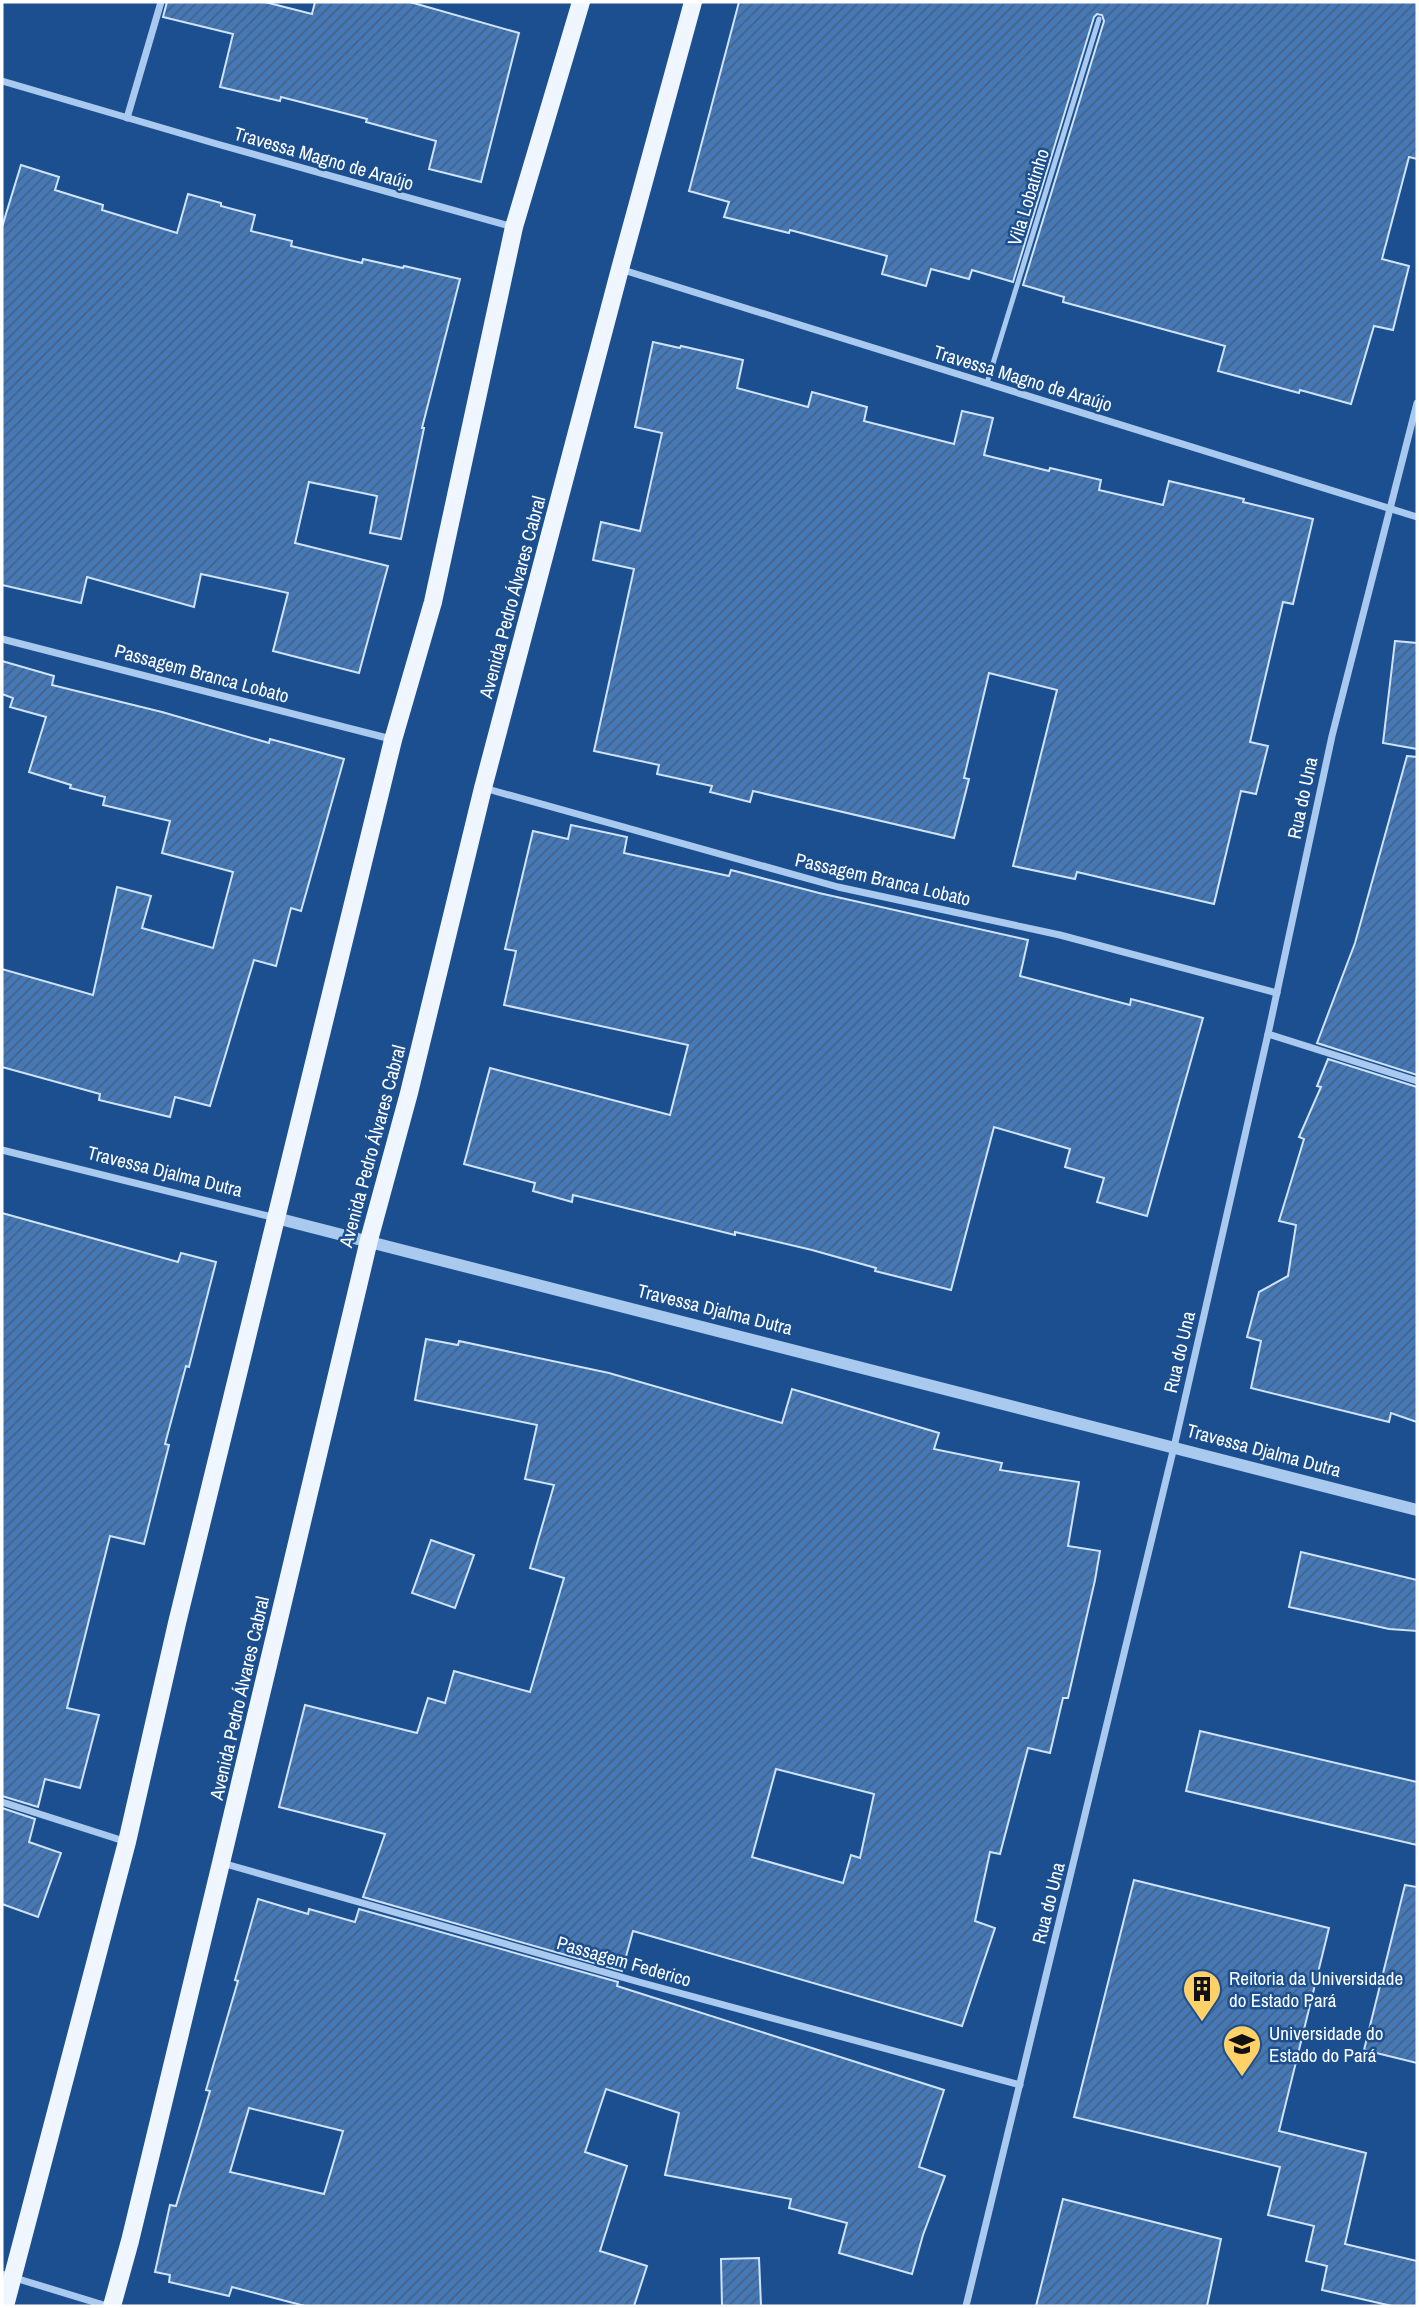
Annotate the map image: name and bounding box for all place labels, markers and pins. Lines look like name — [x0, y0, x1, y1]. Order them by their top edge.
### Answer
place label: Reitoria da Universidade do Estado Pará — [1229, 1965, 1403, 2013]
building icon: Reitoria da Universidade do Estado Pará — [1181, 1968, 1223, 2023]
place label: Universidade do Estado do Pará — [1269, 2020, 1383, 2068]
school or university icon: Universidade do Estado do Pará — [1221, 2023, 1263, 2078]

